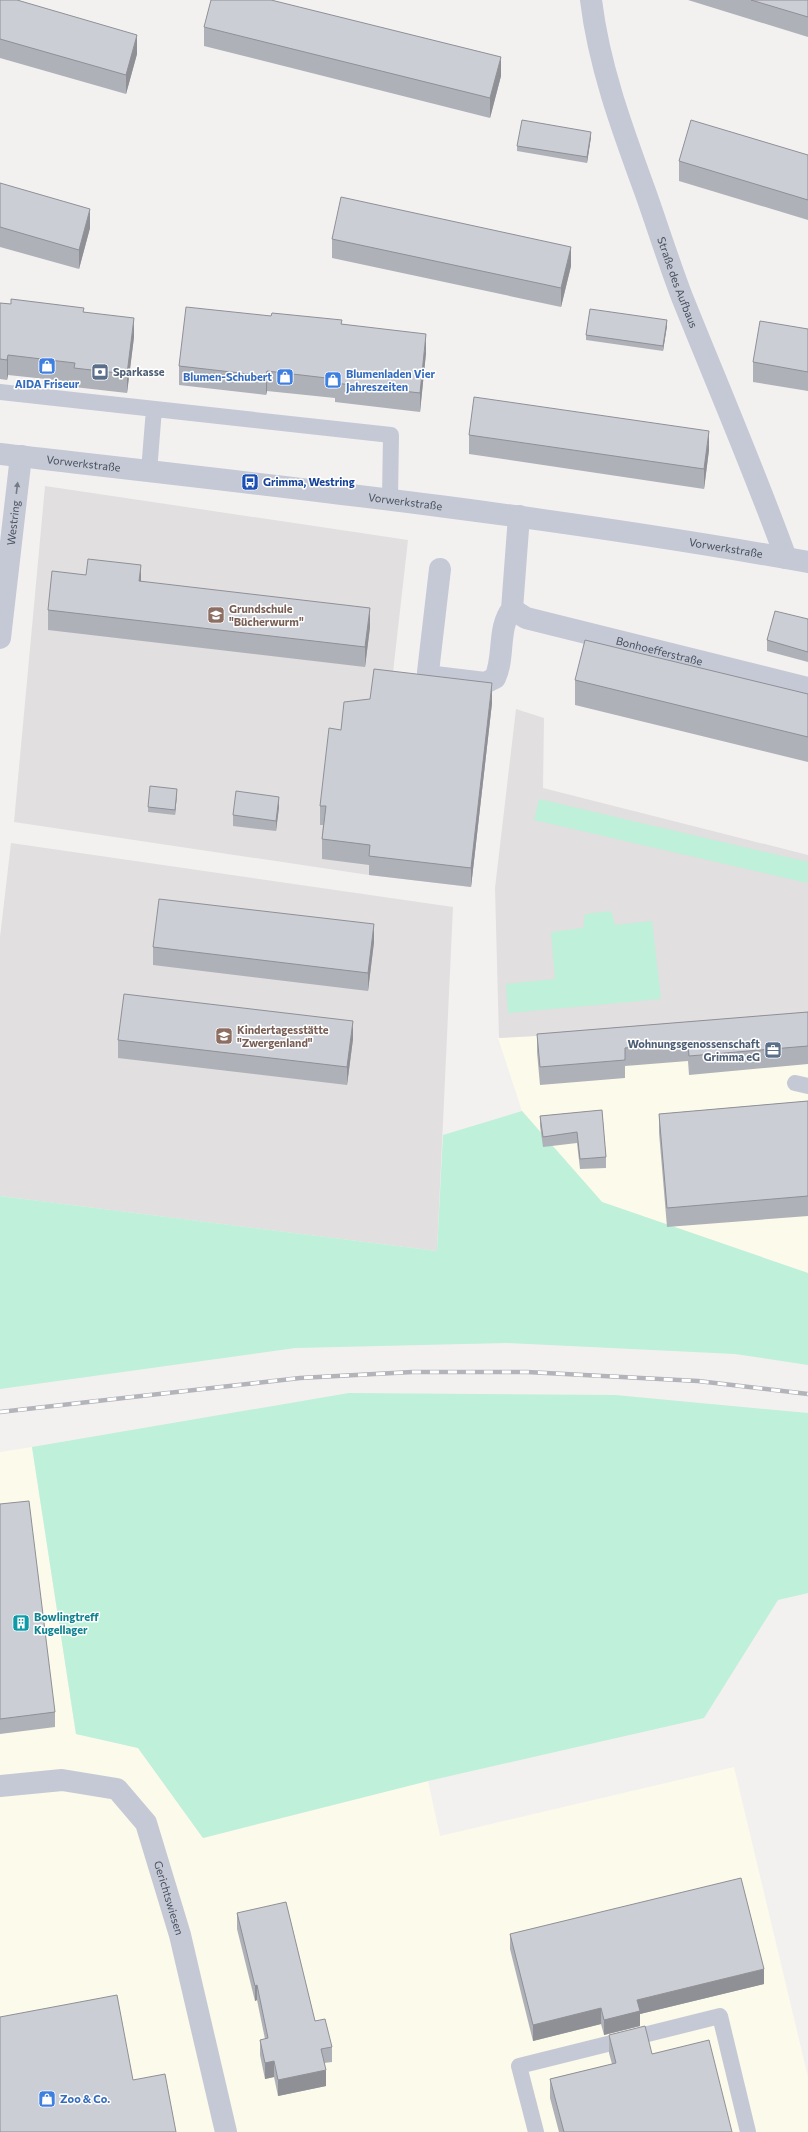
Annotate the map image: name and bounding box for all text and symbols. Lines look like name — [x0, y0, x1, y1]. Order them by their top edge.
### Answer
street label: Straße des Aufbaus — [655, 235, 701, 330]
shop icon: AIDA Friseur — [37, 356, 57, 376]
bank icon: Sparkasse — [90, 362, 110, 382]
place label: Sparkasse — [113, 365, 165, 378]
shop icon: Blumen-Schubert — [275, 367, 295, 387]
place label: Blumenladen Vier Jahreszeiten — [346, 367, 435, 394]
place label: Blumen-Schubert — [183, 370, 272, 383]
shop icon: Blumenladen Vier Jahreszeiten — [323, 370, 343, 390]
place label: AIDA Friseur — [15, 377, 80, 390]
street label: Vorwerkstraße — [46, 452, 122, 474]
bus stop icon: Grimma, Westring — [240, 472, 260, 492]
place label: Grimma, Westring — [263, 475, 355, 488]
one-way arrow — [14, 482, 21, 494]
street label: Vorwerkstraße — [367, 490, 443, 512]
street label: Westring — [4, 499, 22, 546]
street label: Vorwerkstraße — [688, 535, 764, 560]
place label: Grundschule "Bücherwurm" — [229, 602, 304, 628]
school or university icon: Grundschule "Bücherwurm" — [206, 605, 226, 625]
street label: Bonhoefferstraße — [615, 634, 704, 668]
place label: Kindertagesstätte "Zwergenland" — [237, 1023, 329, 1049]
school or university icon: Kindertagesstätte "Zwergenland" — [214, 1026, 234, 1046]
place label: Wohnungsgenossenschaft Grimma eG — [627, 1037, 760, 1063]
office icon: Wohnungsgenossenschaft Grimma eG — [763, 1040, 783, 1060]
place label: Bowlingtreff Kugellager — [34, 1610, 99, 1636]
building icon: Bowlingtreff Kugellager — [11, 1613, 31, 1633]
street label: Gerichtswiesen — [152, 1859, 187, 1936]
shop icon: Zoo & Co. — [37, 2089, 57, 2109]
place label: Zoo & Co. — [60, 2092, 110, 2105]

